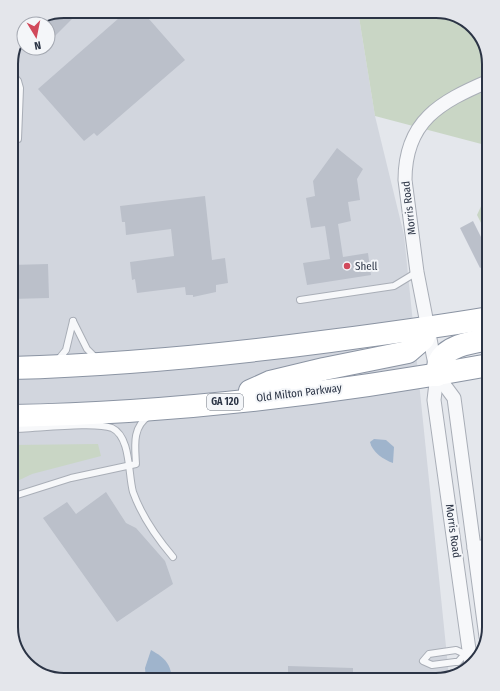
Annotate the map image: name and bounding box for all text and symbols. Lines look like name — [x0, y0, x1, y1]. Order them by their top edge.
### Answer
north arrow — [16, 16, 56, 56]
text: N — [33, 38, 42, 52]
street label: Morris Road — [399, 180, 419, 236]
place label: Shell — [355, 260, 378, 273]
marker: Shell — [342, 261, 352, 271]
street label: Old Milton Parkway — [255, 381, 343, 405]
road number: GA 120 — [207, 394, 243, 410]
street label: Morris Road — [443, 503, 463, 559]

